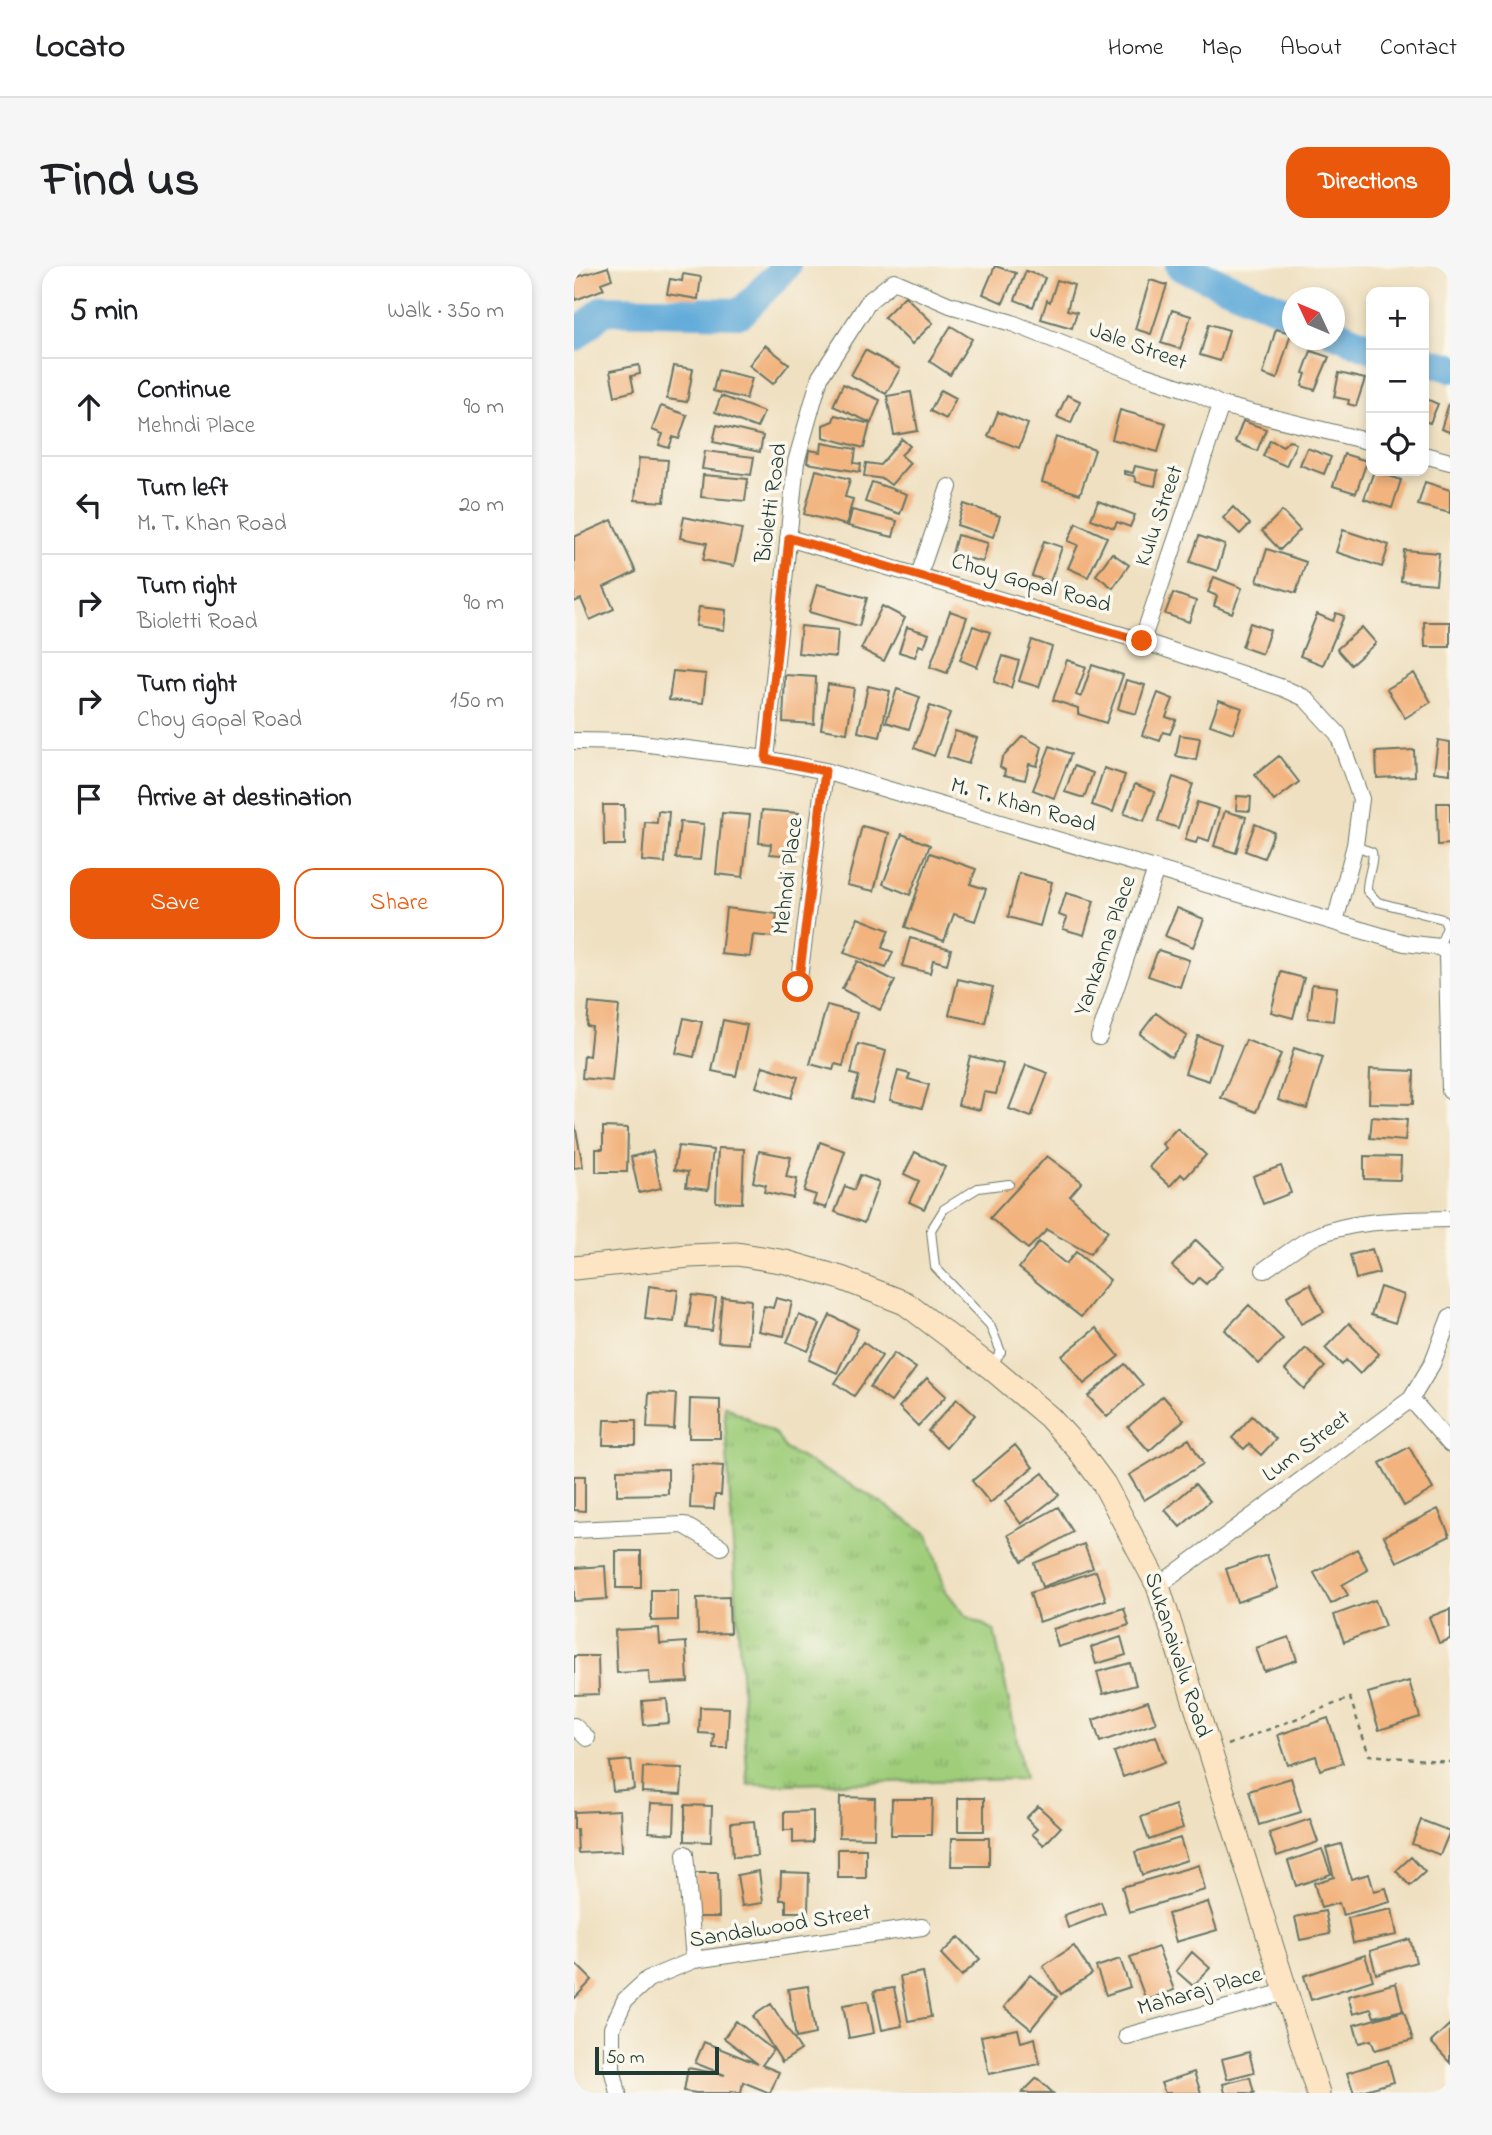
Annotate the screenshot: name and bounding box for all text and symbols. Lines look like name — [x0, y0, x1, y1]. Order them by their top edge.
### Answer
text: Locato — [35, 24, 125, 72]
text: Home — [1108, 31, 1164, 66]
text: Map — [1202, 31, 1242, 66]
text: About — [1280, 31, 1342, 66]
text: Contact — [1380, 31, 1457, 66]
text: Find us — [42, 146, 199, 218]
button: Directions — [1286, 147, 1450, 218]
north arrow — [1282, 287, 1345, 350]
map controls — [1366, 287, 1429, 476]
button: + — [1366, 287, 1429, 350]
text: 5 min — [70, 290, 138, 334]
text: Walk · 350 m — [387, 295, 504, 328]
street label: Jale Street — [1085, 314, 1192, 380]
button: − — [1366, 350, 1429, 413]
text: Continue — [137, 372, 230, 410]
icon: ahead — [70, 388, 108, 426]
text: 90 m — [464, 391, 504, 424]
text: Mehndi Place — [137, 410, 255, 443]
button: locate — [1366, 413, 1429, 476]
street label: Bioletti Road — [747, 441, 797, 566]
street label: Kulu Street — [1127, 461, 1193, 571]
text: Turn left — [137, 470, 228, 508]
icon: left — [70, 486, 108, 524]
text: 20 m — [459, 489, 504, 522]
text: M. T. Khan Road — [137, 508, 287, 541]
street label: Choy Gopal Road — [947, 545, 1115, 625]
text: Turn right — [137, 568, 237, 606]
icon: right — [70, 584, 108, 622]
text: 90 m — [464, 587, 504, 620]
text: Bioletti Road — [137, 606, 257, 639]
route end — [1126, 625, 1157, 656]
text: Turn right — [137, 666, 237, 704]
icon: right — [70, 682, 108, 720]
text: 150 m — [450, 685, 504, 718]
text: Choy Gopal Road — [137, 704, 302, 737]
street label: M. T. Khan Road — [947, 770, 1100, 843]
icon: arrive — [70, 780, 108, 818]
text: Arrive at destination — [137, 780, 352, 818]
street label: Mehndi Place — [765, 815, 813, 937]
button: Save — [70, 868, 280, 939]
button: Share — [294, 868, 504, 939]
street label: Yankanna Place — [1067, 871, 1146, 1021]
route start — [782, 971, 813, 1002]
street label: Lum Street — [1256, 1403, 1358, 1491]
street label: Sukanaivalu Road — [1135, 1568, 1219, 1742]
street label: Sandalwood Street — [687, 1896, 873, 1958]
street label: Maharaj Place — [1134, 1958, 1267, 2026]
scale bar — [595, 2044, 719, 2076]
text: 50 m — [606, 2045, 645, 2072]

